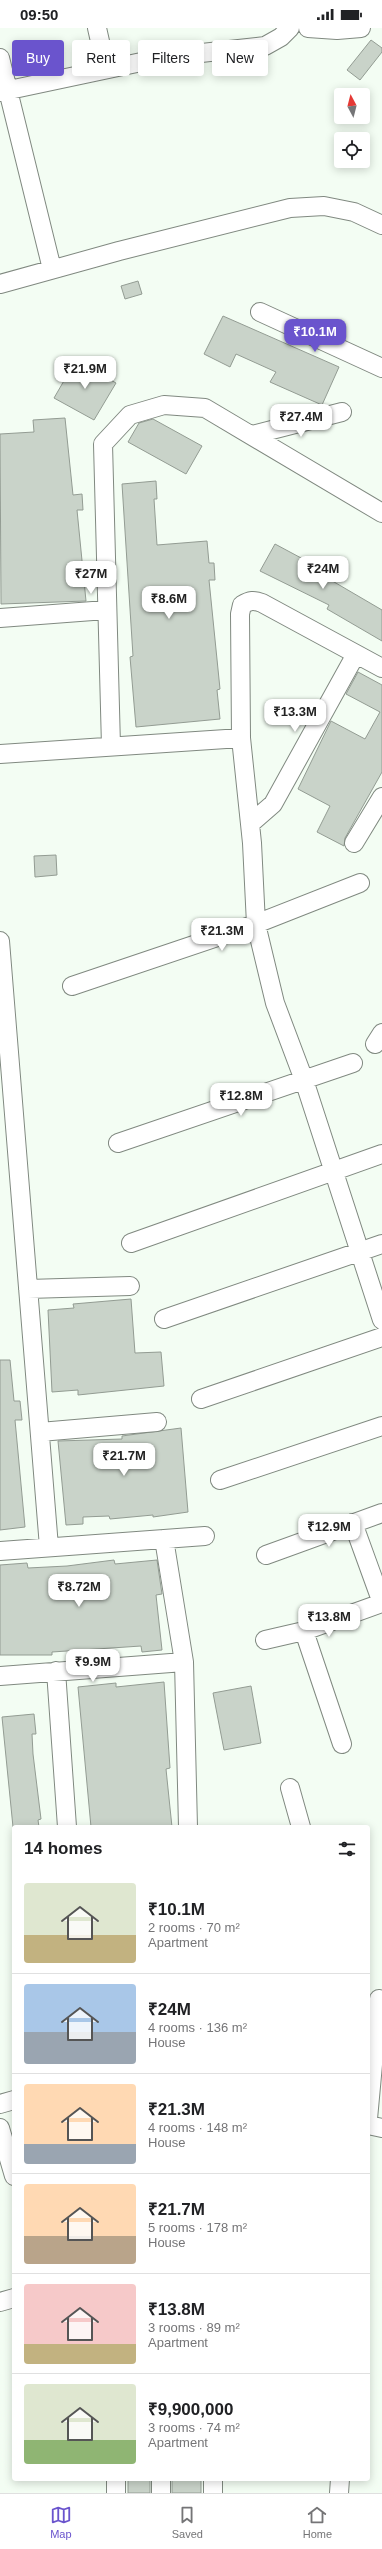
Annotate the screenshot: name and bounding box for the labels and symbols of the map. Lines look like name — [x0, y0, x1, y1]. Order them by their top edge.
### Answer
north arrow — [334, 88, 370, 124]
pin: ₹10.1M — [282, 319, 348, 353]
pin: ₹21.9M — [52, 356, 118, 390]
pin: ₹27.4M — [268, 404, 334, 438]
pin: ₹24M — [299, 556, 347, 590]
pin: ₹27M — [67, 561, 115, 595]
pin: ₹8.6M — [141, 586, 197, 620]
pin: ₹13.3M — [262, 699, 328, 733]
pin: ₹21.3M — [189, 918, 255, 952]
pin: ₹12.8M — [208, 1083, 274, 1117]
pin: ₹21.7M — [91, 1443, 157, 1477]
pin: ₹12.9M — [296, 1514, 362, 1548]
pin: ₹8.72M — [46, 1574, 112, 1608]
pin: ₹13.8M — [296, 1604, 362, 1638]
pin: ₹9.9M — [65, 1649, 121, 1683]

